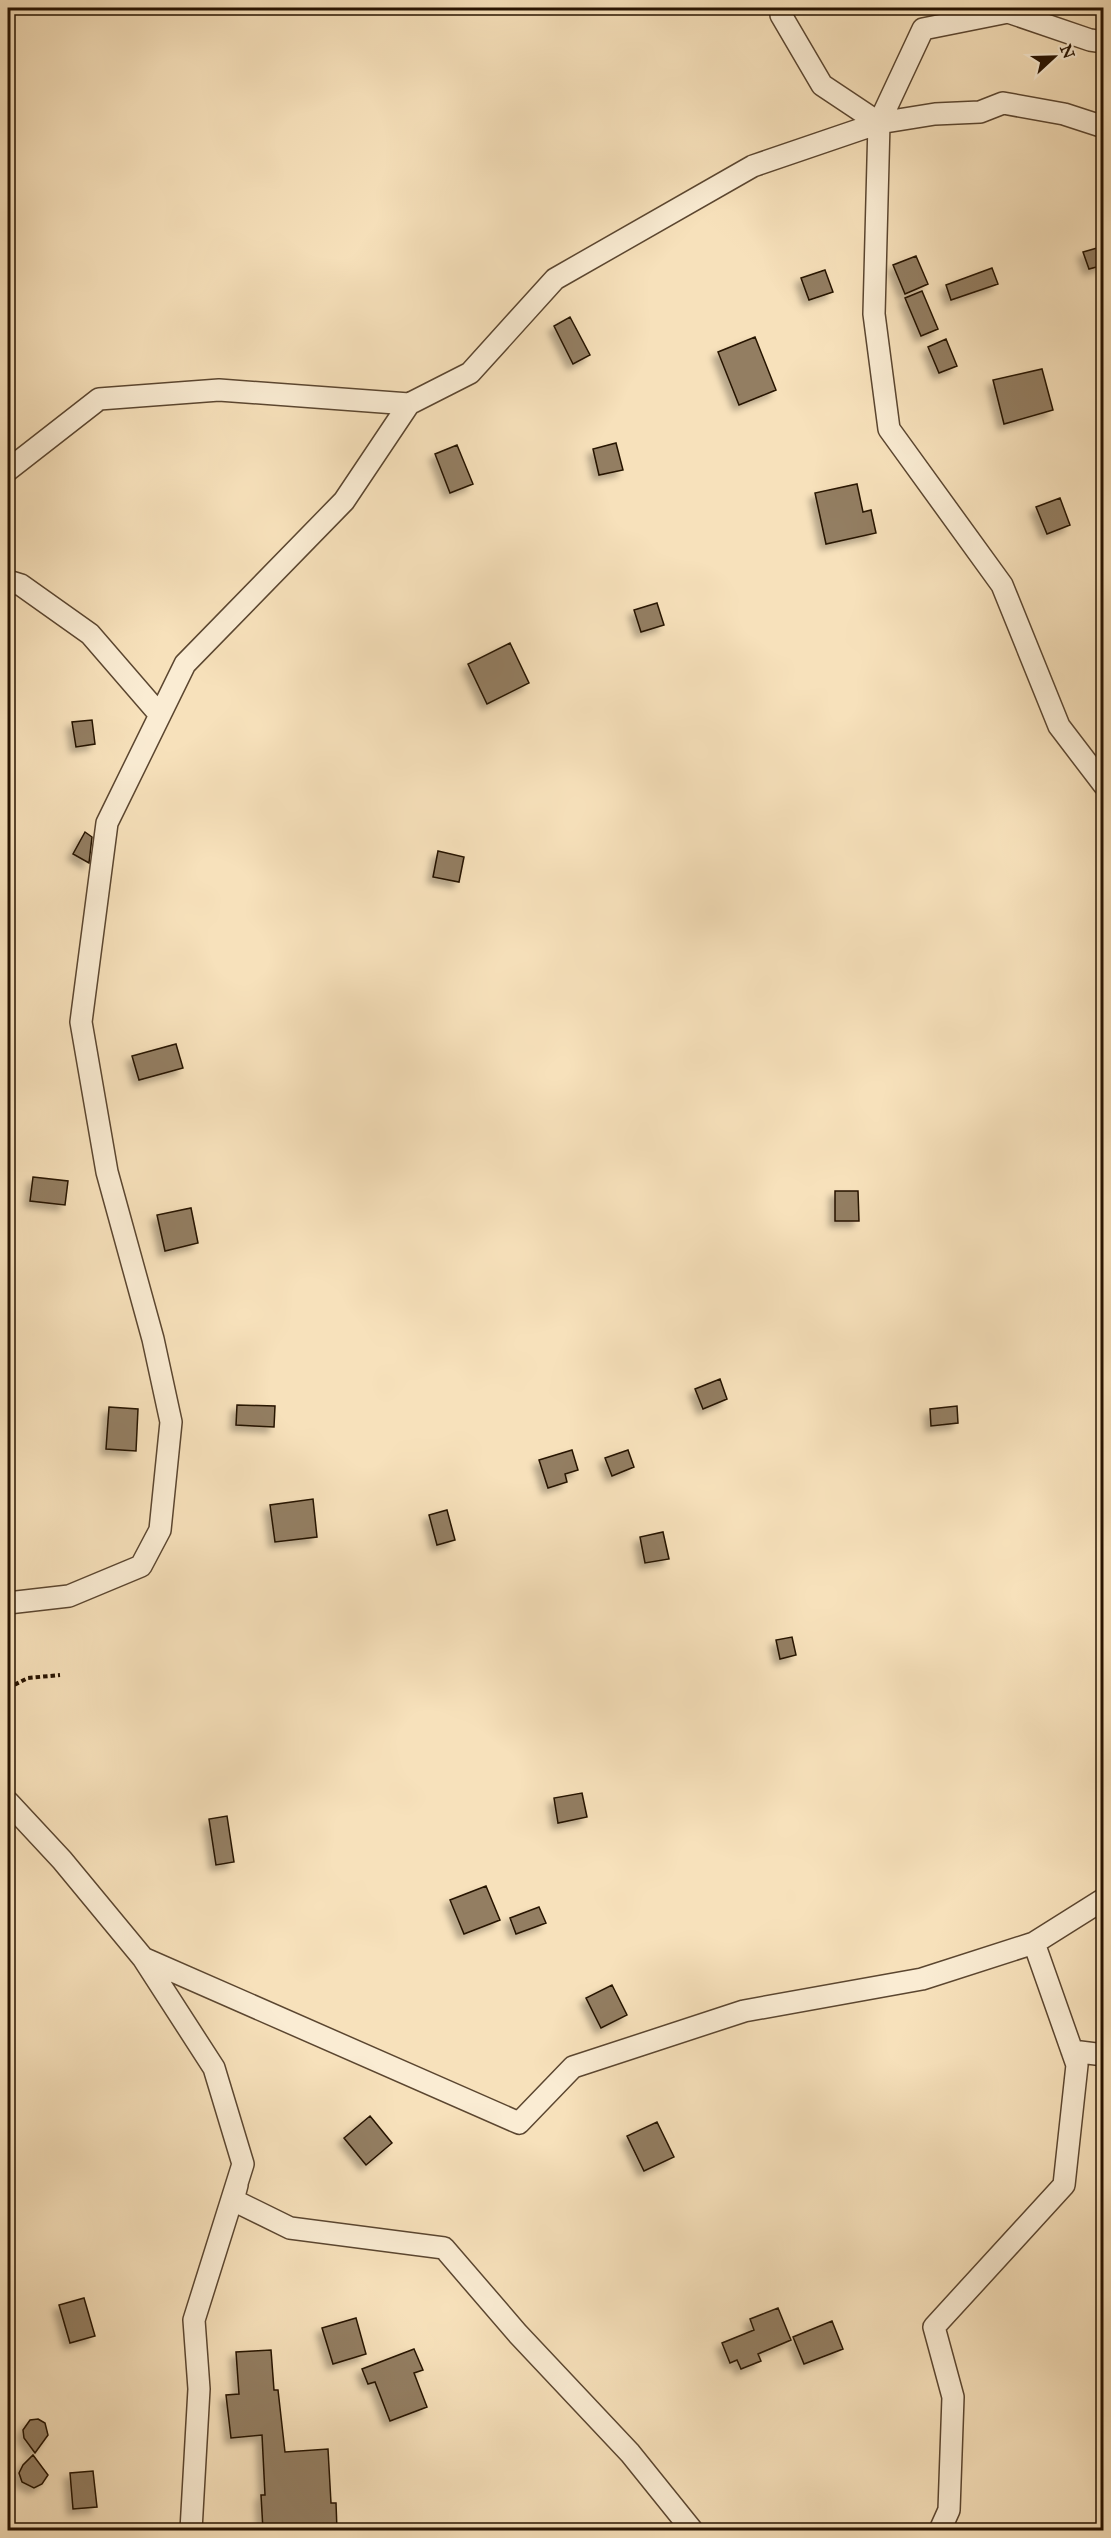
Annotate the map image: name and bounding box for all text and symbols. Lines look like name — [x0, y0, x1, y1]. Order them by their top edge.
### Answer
north arrow — [1024, 27, 1084, 87]
text: N — [1056, 42, 1079, 62]

